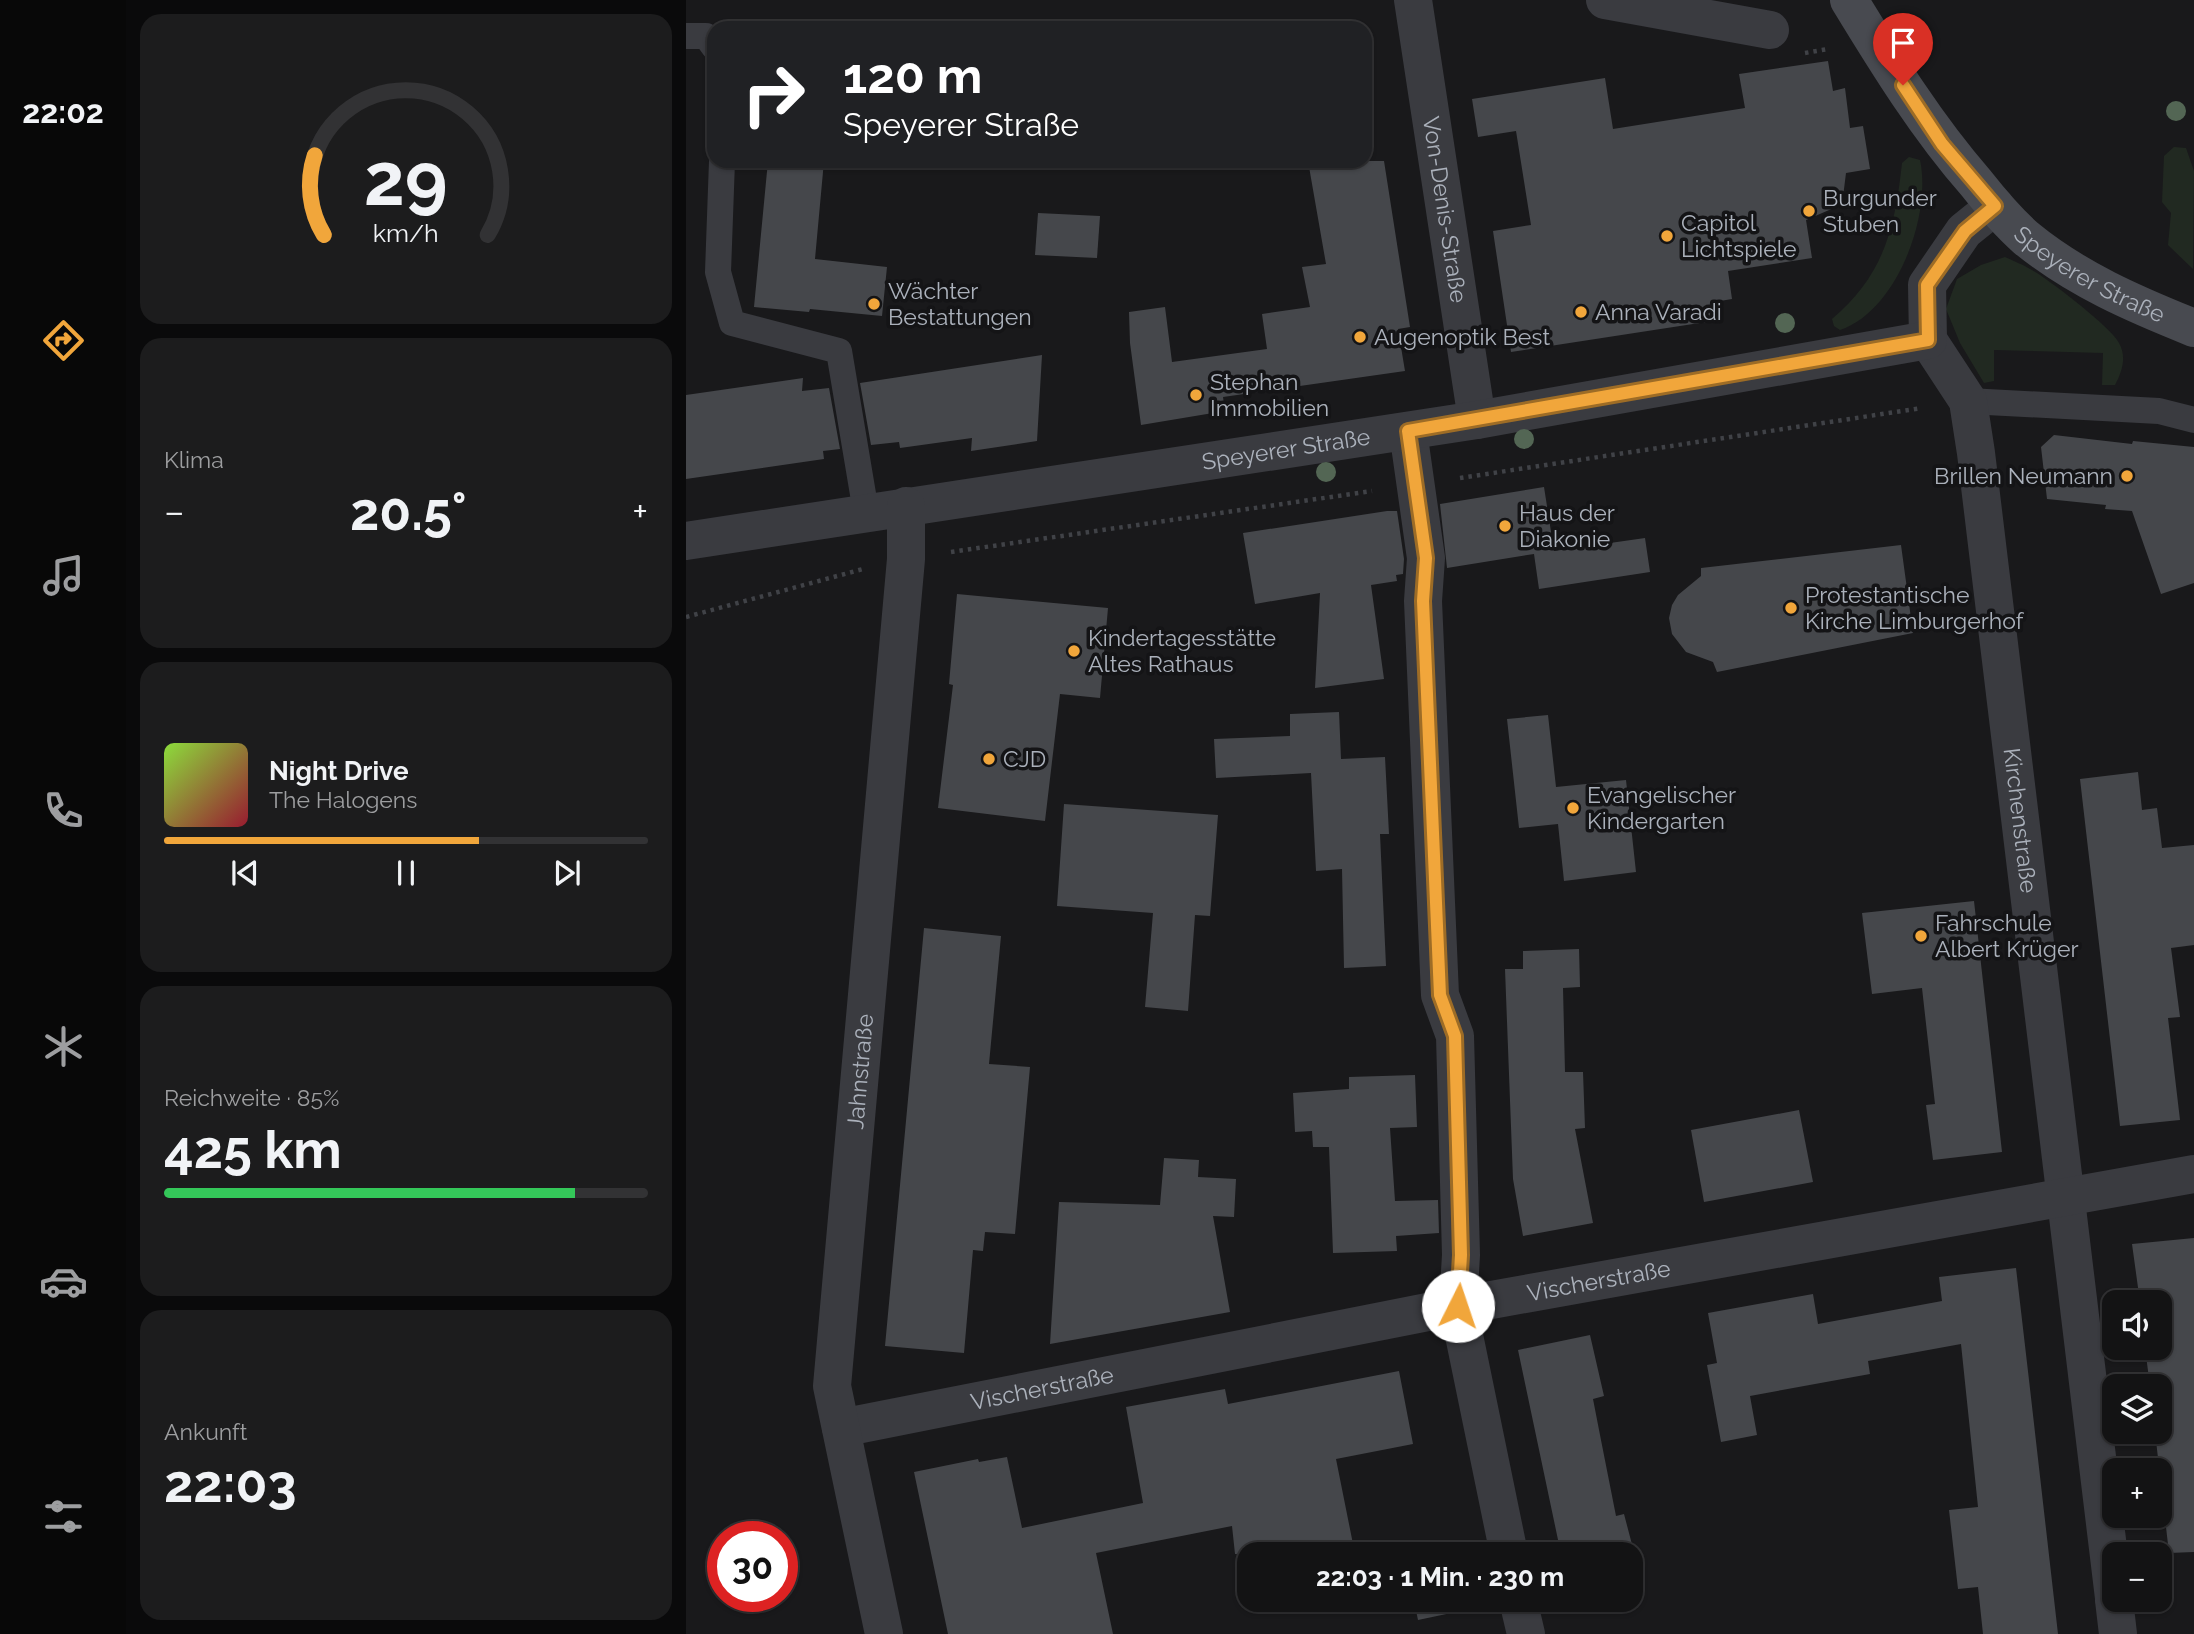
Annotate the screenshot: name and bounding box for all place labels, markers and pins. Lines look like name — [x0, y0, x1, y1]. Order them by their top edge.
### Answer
pin — [1873, 13, 1933, 85]
place label: Burgunder Stuben — [1823, 184, 1937, 237]
marker: Burgunder Stuben — [1801, 203, 1817, 219]
place label: Capitol Lichtspiele — [1681, 209, 1797, 262]
marker: Capitol Lichtspiele — [1659, 228, 1675, 244]
place label: Wächter Bestattungen — [888, 277, 1032, 330]
marker: Wächter Bestattungen — [866, 296, 882, 312]
place label: Anna Varadi — [1595, 298, 1722, 325]
marker: Anna Varadi — [1573, 304, 1589, 320]
place label: Augenoptik Best — [1374, 323, 1550, 350]
marker: Augenoptik Best — [1352, 329, 1368, 345]
place label: Stephan Immobilien — [1210, 368, 1329, 421]
marker: Stephan Immobilien — [1188, 387, 1204, 403]
place label: Brillen Neumann — [1934, 462, 2113, 489]
marker: Brillen Neumann — [2119, 468, 2135, 484]
place label: Haus der Diakonie — [1519, 499, 1615, 552]
marker: Haus der Diakonie — [1497, 518, 1513, 534]
place label: Protestantische Kirche Limburgerhof — [1805, 581, 2025, 634]
marker: Protestantische Kirche Limburgerhof — [1783, 600, 1799, 616]
place label: Kindertagesstätte Altes Rathaus — [1088, 624, 1276, 677]
marker: Kindertagesstätte Altes Rathaus — [1066, 643, 1082, 659]
place label: CJD — [1003, 745, 1046, 772]
marker: CJD — [981, 751, 997, 767]
place label: Evangelischer Kindergarten — [1587, 781, 1736, 834]
marker: Evangelischer Kindergarten — [1565, 800, 1581, 816]
place label: Fahrschule Albert Krüger — [1935, 909, 2078, 962]
marker: Fahrschule Albert Krüger — [1913, 928, 1929, 944]

